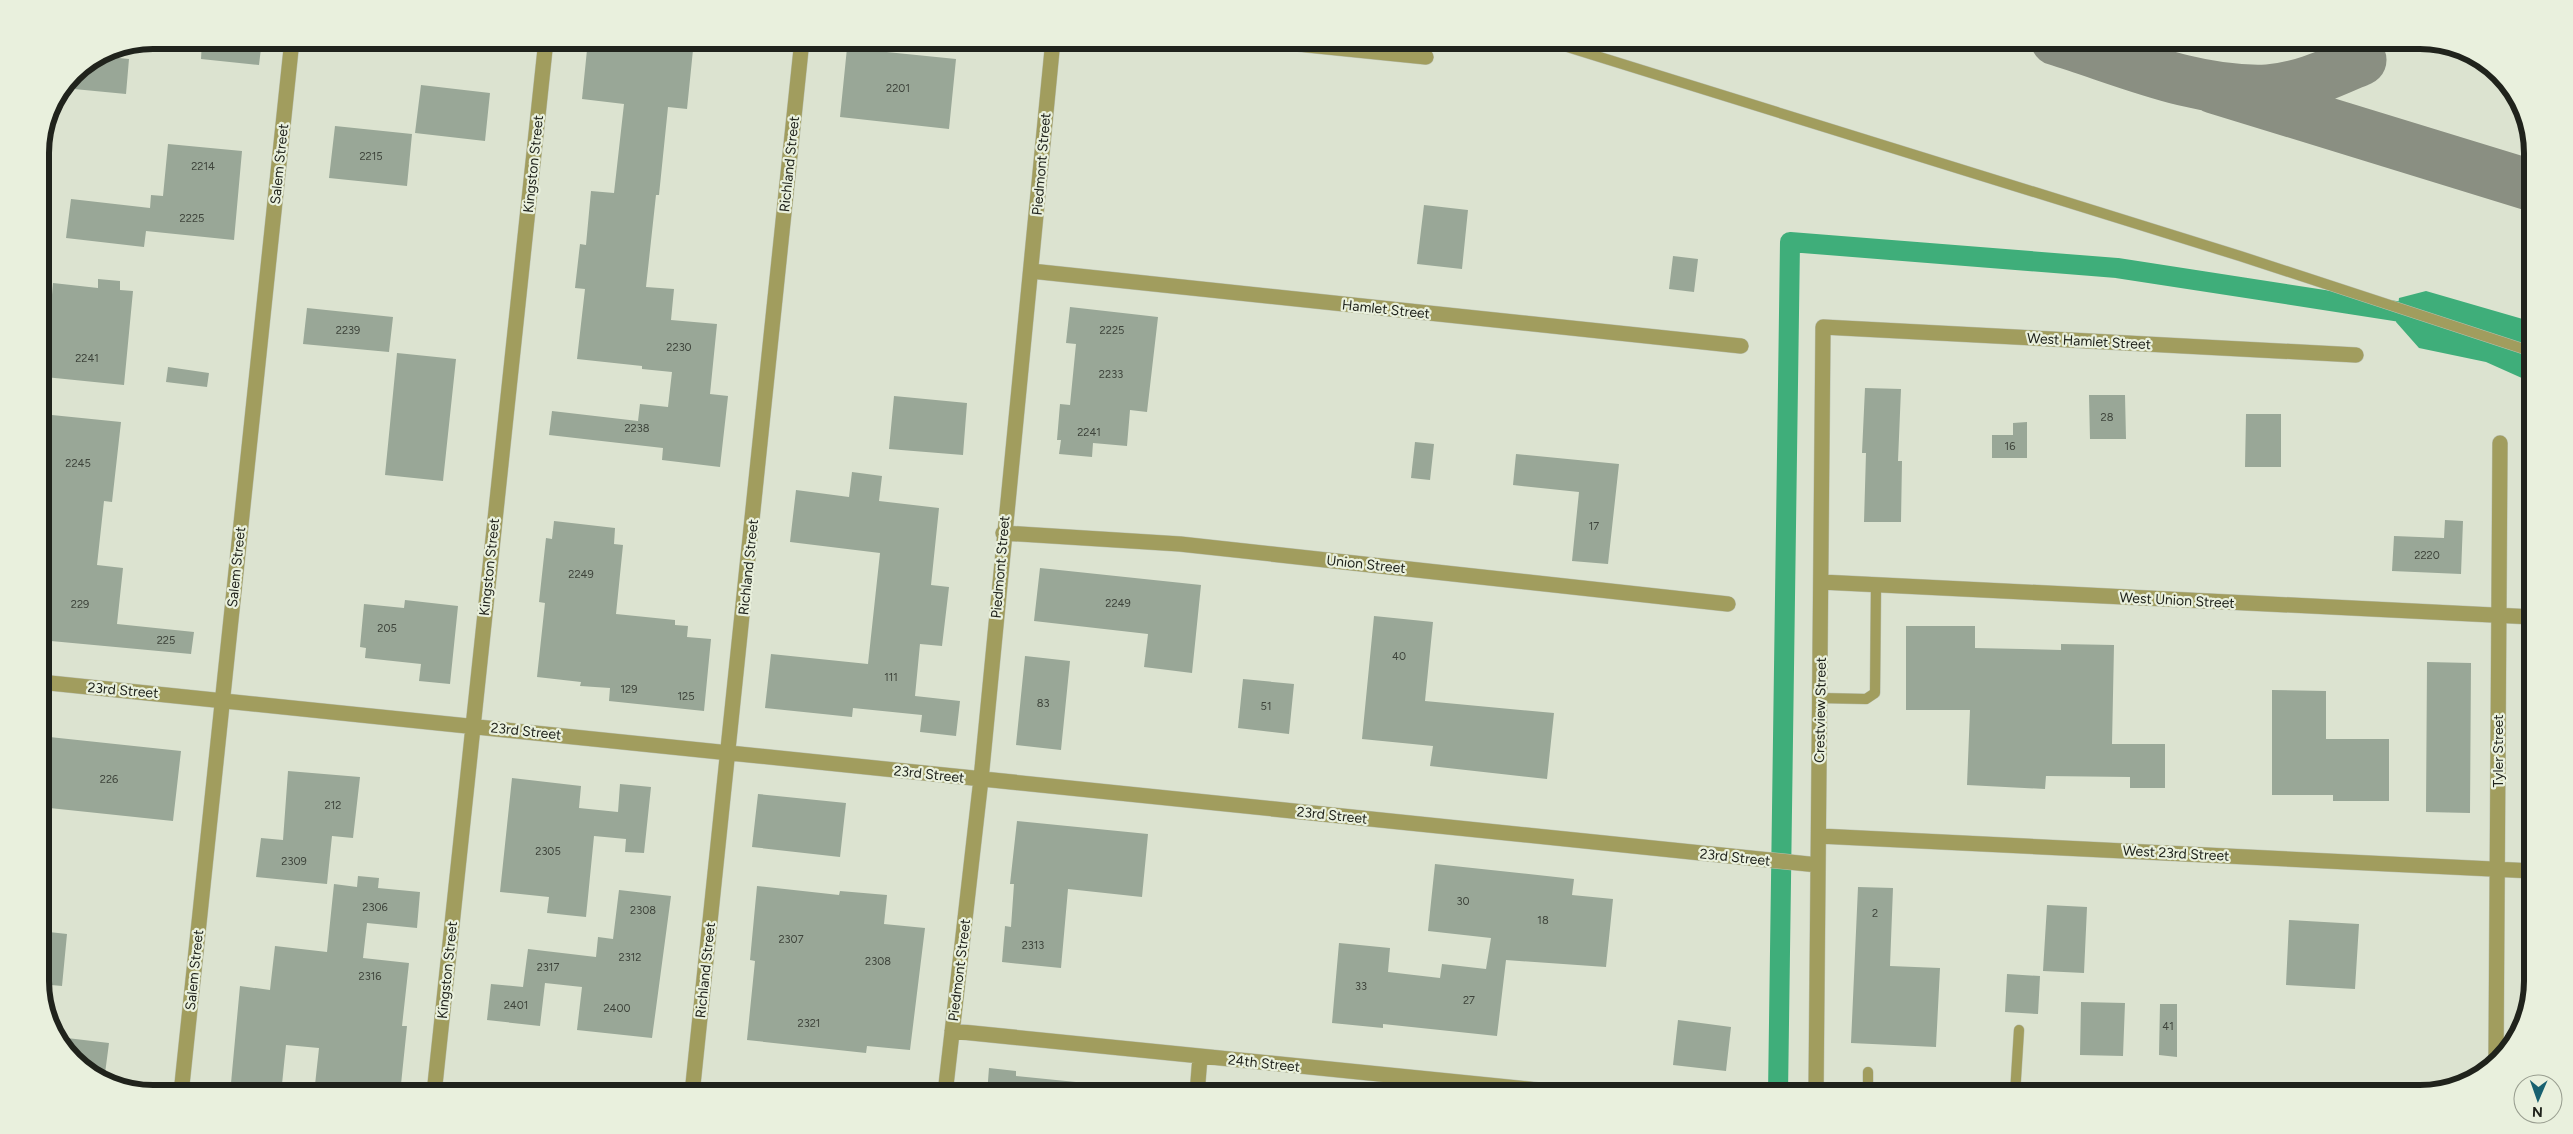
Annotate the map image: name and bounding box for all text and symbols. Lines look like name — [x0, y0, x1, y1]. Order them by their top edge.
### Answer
house number: 2201 — [886, 82, 910, 95]
street label: Piedmont Street — [1029, 112, 1054, 216]
street label: Kingston Street — [520, 114, 547, 214]
street label: Richland Street — [776, 115, 803, 213]
street label: Salem Street — [267, 123, 292, 205]
house number: 2215 — [359, 150, 383, 163]
house number: 2214 — [191, 160, 215, 173]
house number: 2225 — [180, 212, 204, 225]
street label: Hamlet Street — [1341, 296, 1431, 323]
house number: 2239 — [336, 324, 360, 337]
house number: 2225 — [1100, 324, 1124, 337]
street label: West Hamlet Street — [2027, 330, 2151, 353]
house number: 2230 — [666, 341, 692, 354]
house number: 2241 — [75, 352, 99, 365]
house number: 2233 — [1099, 368, 1123, 381]
house number: 28 — [2101, 411, 2114, 424]
house number: 2238 — [624, 422, 650, 435]
house number: 2241 — [1077, 426, 1101, 439]
house number: 16 — [2005, 440, 2015, 453]
house number: 2245 — [65, 457, 91, 470]
street label: Piedmont Street — [988, 515, 1013, 619]
street label: Kingston Street — [476, 517, 503, 617]
street label: Richland Street — [735, 518, 762, 616]
house number: 17 — [1589, 520, 1599, 533]
street label: Salem Street — [224, 526, 249, 608]
house number: 2220 — [2414, 549, 2440, 562]
street label: Union Street — [1325, 552, 1406, 577]
house number: 2249 — [568, 568, 594, 581]
street label: West Union Street — [2119, 589, 2235, 612]
house number: 2249 — [1105, 597, 1131, 610]
house number: 229 — [71, 598, 89, 611]
house number: 205 — [377, 622, 397, 635]
house number: 225 — [157, 634, 175, 647]
house number: 40 — [1392, 650, 1406, 663]
street label: Crestview Street — [1811, 657, 1830, 763]
house number: 111 — [884, 671, 898, 684]
street label: 23rd Street — [87, 679, 159, 702]
house number: 129 — [621, 683, 637, 696]
house number: 125 — [677, 690, 695, 703]
house number: 83 — [1037, 697, 1049, 710]
house number: 51 — [1261, 700, 1271, 713]
street label: Tyler Street — [2490, 714, 2507, 788]
street label: 23rd Street — [490, 719, 562, 744]
street label: 23rd Street — [893, 762, 965, 787]
house number: 226 — [100, 773, 118, 786]
house number: 212 — [325, 799, 341, 812]
street label: 23rd Street — [1296, 803, 1368, 828]
street label: West 23rd Street — [2122, 842, 2230, 865]
house number: 2305 — [535, 845, 561, 858]
street label: 23rd Street — [1699, 845, 1771, 870]
house number: 2309 — [281, 855, 307, 868]
house number: 30 — [1456, 895, 1470, 908]
house number: 2306 — [362, 901, 388, 914]
house number: 2308 — [630, 904, 656, 917]
house number: 2 — [1872, 907, 1878, 920]
house number: 18 — [1537, 914, 1549, 927]
street label: Piedmont Street — [945, 918, 974, 1022]
street label: Kingston Street — [434, 920, 461, 1020]
street label: Richland Street — [692, 921, 719, 1019]
street label: Salem Street — [182, 929, 207, 1011]
house number: 2307 — [778, 933, 804, 946]
house number: 2313 — [1022, 939, 1044, 952]
house number: 2312 — [619, 951, 641, 964]
house number: 2308 — [865, 955, 891, 968]
house number: 2317 — [537, 961, 559, 974]
house number: 2316 — [359, 970, 381, 983]
house number: 33 — [1355, 980, 1367, 993]
house number: 27 — [1463, 994, 1475, 1007]
house number: 2401 — [504, 999, 528, 1012]
house number: 2400 — [603, 1002, 631, 1015]
house number: 2321 — [798, 1017, 820, 1030]
house number: 41 — [2162, 1020, 2174, 1033]
street label: 24th Street — [1227, 1051, 1301, 1076]
north arrow — [2513, 1074, 2563, 1124]
text: N — [2532, 1103, 2543, 1120]

